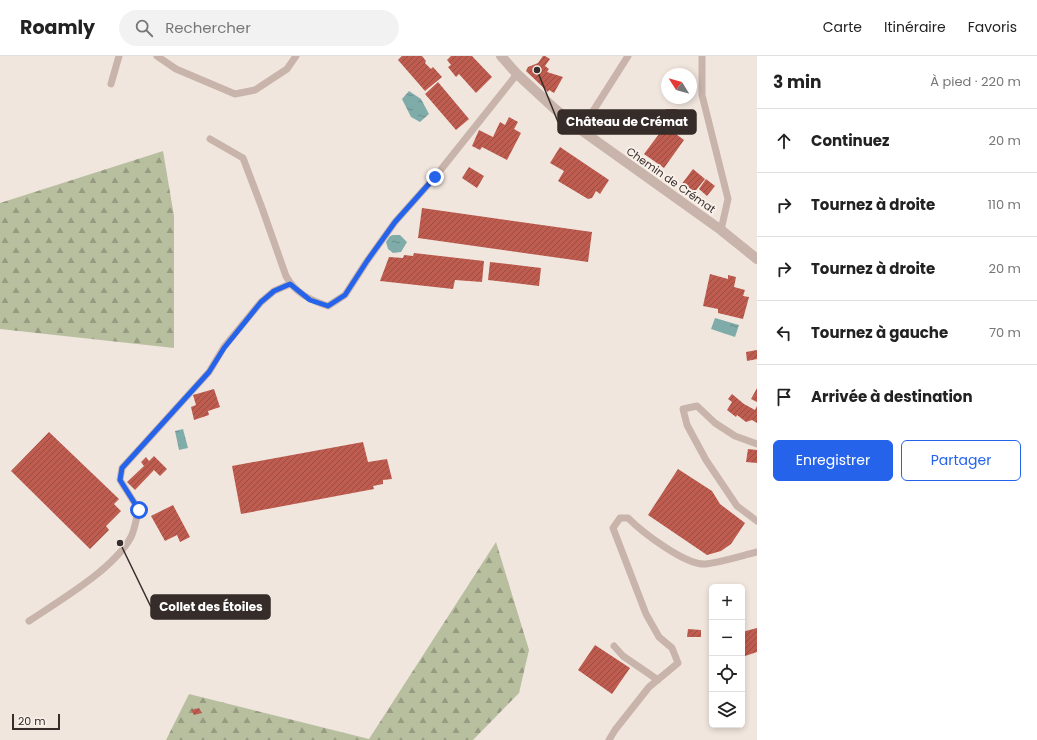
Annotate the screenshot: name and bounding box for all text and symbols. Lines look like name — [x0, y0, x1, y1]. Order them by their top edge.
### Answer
search box — [119, 10, 399, 46]
text: Roamly — [20, 14, 95, 41]
icon: search — [133, 17, 155, 39]
text: Rechercher — [165, 17, 251, 38]
text: Carte — [823, 17, 862, 37]
text: Itinéraire — [884, 17, 946, 37]
text: Favoris — [968, 17, 1017, 37]
north arrow — [661, 68, 697, 104]
text: 3 min — [773, 70, 821, 94]
text: À pied · 220 m — [930, 72, 1021, 91]
callout: Château de Crémat — [558, 110, 696, 134]
text: Château de Crémat — [566, 113, 688, 130]
icon: ahead — [773, 130, 795, 152]
text: Continuez — [811, 130, 890, 151]
text: 20 m — [988, 131, 1021, 150]
street label: Chemin de Crémat — [623, 143, 719, 217]
route end — [426, 168, 444, 186]
icon: right — [773, 194, 795, 216]
text: Tournez à droite — [811, 194, 935, 215]
text: 110 m — [988, 195, 1021, 214]
icon: right — [773, 258, 795, 280]
text: Tournez à droite — [811, 258, 935, 279]
text: 20 m — [988, 259, 1021, 278]
icon: left — [773, 322, 795, 344]
text: Tournez à gauche — [811, 322, 948, 343]
text: 70 m — [989, 323, 1021, 342]
icon: arrive — [773, 386, 795, 408]
text: Arrivée à destination — [811, 386, 973, 407]
button: Enregistrer — [773, 440, 893, 481]
button: Partager — [901, 440, 1021, 481]
route start — [130, 501, 148, 519]
map controls — [709, 584, 745, 728]
button: + — [709, 584, 745, 620]
callout: Collet des Étoiles — [151, 595, 270, 619]
text: Collet des Étoiles — [159, 598, 263, 615]
button: − — [709, 620, 745, 656]
button: locate — [709, 656, 745, 692]
button: layers — [709, 692, 745, 728]
scale bar — [12, 712, 60, 731]
text: 20 m — [18, 713, 46, 729]

